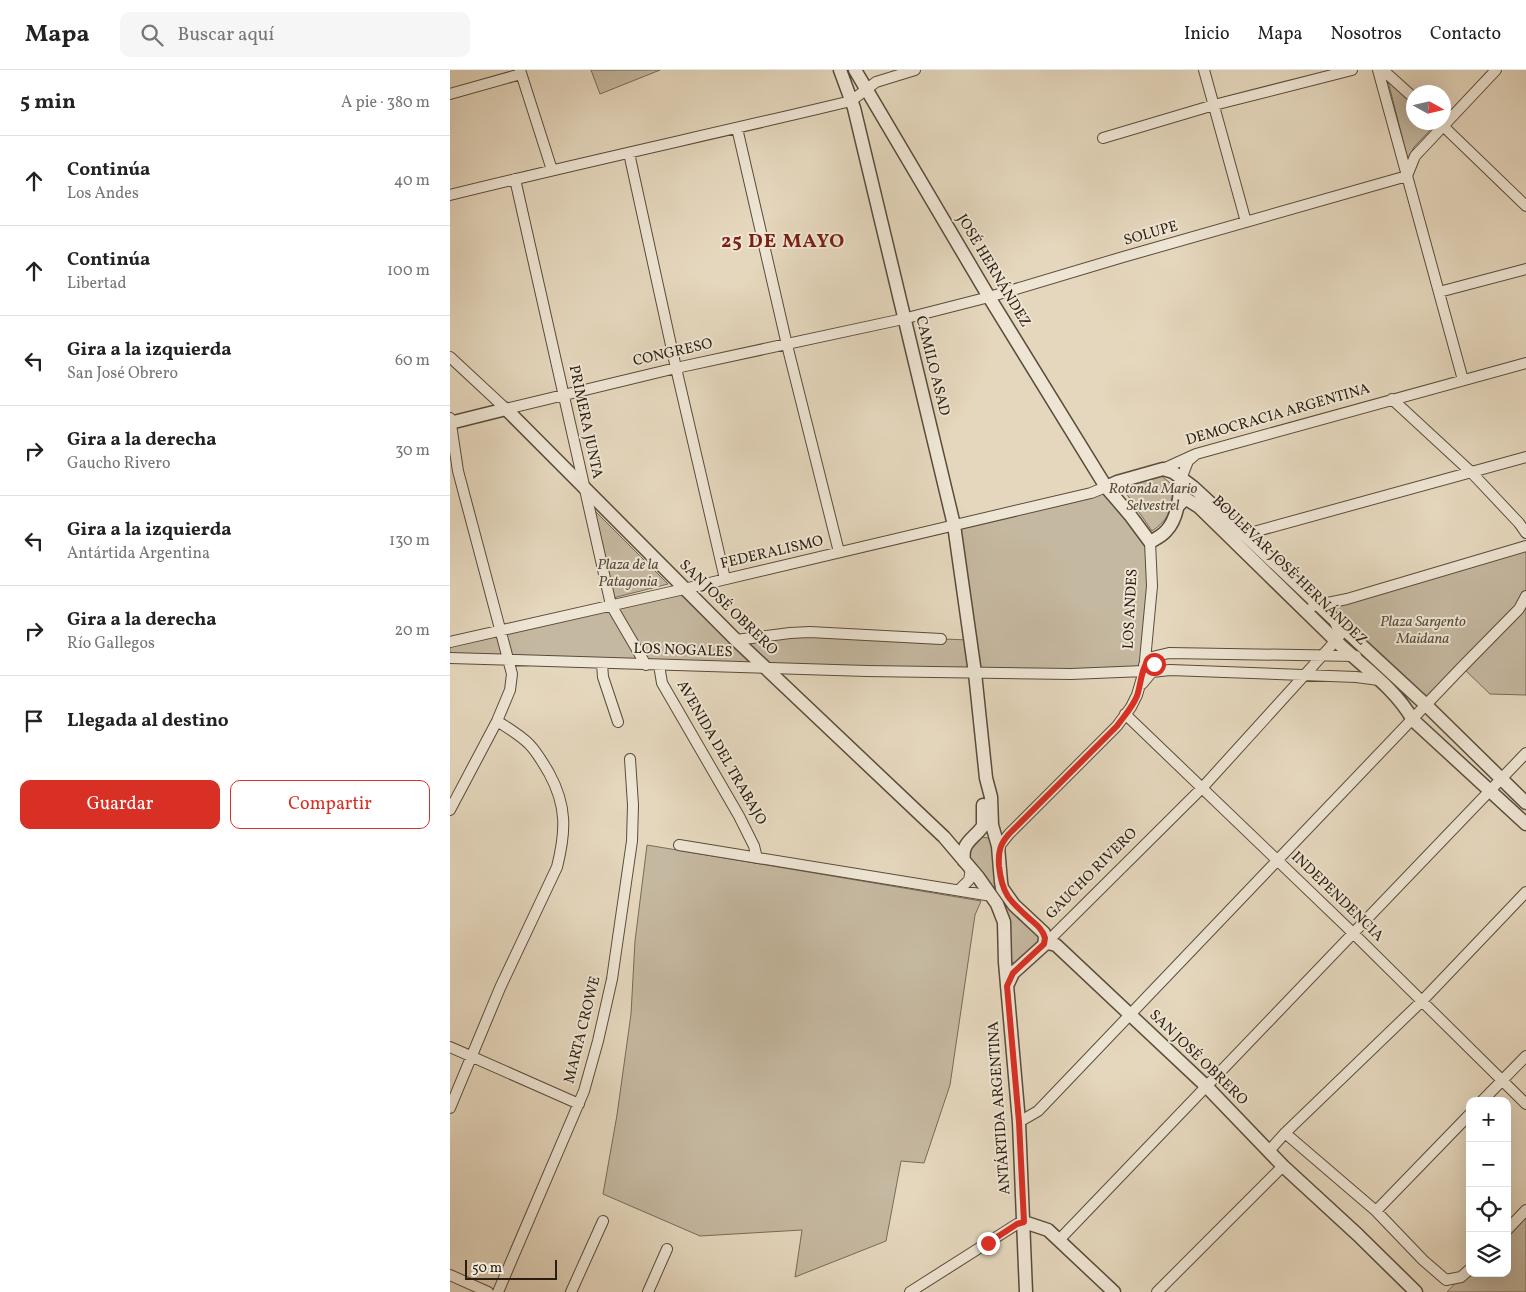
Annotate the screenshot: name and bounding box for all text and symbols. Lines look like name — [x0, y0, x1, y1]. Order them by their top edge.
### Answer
search box — [120, 12, 470, 57]
text: Mapa — [25, 18, 90, 52]
icon: search — [138, 21, 166, 49]
text: Buscar aquí — [178, 22, 274, 48]
text: Inicio — [1184, 22, 1230, 47]
text: Mapa — [1258, 22, 1303, 47]
text: Nosotros — [1331, 22, 1402, 47]
text: Contacto — [1430, 22, 1501, 47]
north arrow — [1406, 85, 1451, 130]
text: 5 min — [20, 88, 76, 117]
text: A pie · 380 m — [341, 92, 430, 114]
text: Continúa — [67, 157, 150, 183]
icon: ahead — [20, 167, 48, 195]
text: 40 m — [394, 170, 430, 192]
text: Los Andes — [67, 183, 139, 205]
street label: JOSÉ HERNÁNDEZ — [951, 210, 1035, 332]
street label: SOLUPE — [1121, 216, 1181, 252]
district label: 25 DE MAYO — [721, 228, 845, 256]
text: Continúa — [67, 247, 150, 273]
icon: ahead — [20, 257, 48, 285]
text: 100 m — [387, 260, 430, 282]
text: Libertad — [67, 273, 126, 295]
street label: CAMILO ASAD — [909, 314, 955, 418]
street label: CONGRESO — [631, 334, 715, 372]
text: Gira a la izquierda — [67, 337, 232, 363]
icon: left — [20, 347, 48, 375]
text: 60 m — [395, 350, 430, 372]
text: San José Obrero — [67, 363, 178, 385]
street label: PRIMERA JUNTA — [563, 363, 607, 481]
street label: DEMOCRACIA ARGENTINA — [1183, 378, 1373, 451]
text: Gira a la derecha — [67, 427, 217, 453]
icon: right — [20, 437, 48, 465]
text: 30 m — [395, 440, 430, 462]
text: Gaucho Rivero — [67, 453, 171, 475]
park label: Rotonda Mario Selvestrel — [1109, 479, 1198, 517]
street label: BOULEVAR JOSÉ HERNÁNDEZ — [1207, 491, 1371, 651]
text: Gira a la izquierda — [67, 517, 232, 543]
icon: left — [20, 527, 48, 555]
text: 130 m — [389, 530, 430, 552]
street label: FEDERALISMO — [718, 531, 826, 575]
text: Antártida Argentina — [67, 543, 210, 565]
park label: Plaza de la Patagonia — [597, 555, 659, 593]
street label: SAN JOSÉ OBRERO — [674, 555, 782, 661]
street label: LOS ANDES — [1118, 568, 1144, 650]
text: Gira a la derecha — [67, 607, 217, 633]
park label: Plaza Sargento Maidana — [1380, 612, 1466, 650]
icon: right — [20, 617, 48, 645]
text: 20 m — [395, 620, 430, 642]
text: Río Gallegos — [67, 633, 155, 655]
street label: LOS NOGALES — [633, 639, 733, 663]
route start — [1143, 653, 1166, 676]
street label: AVENIDA DEL TRABAJO — [671, 677, 771, 829]
icon: arrive — [20, 707, 48, 735]
text: Llegada al destino — [67, 708, 229, 734]
button: Guardar — [20, 780, 220, 829]
button: Compartir — [230, 780, 430, 829]
street label: GAUCHO RIVERO — [1042, 824, 1142, 924]
street label: INDEPENDENCIA — [1286, 847, 1388, 947]
street label: MARTA CROWE — [560, 974, 606, 1086]
street label: SAN JOSÉ OBRERO — [1144, 1005, 1252, 1111]
street label: ANTÁRTIDA ARGENTINA — [983, 1020, 1017, 1196]
map controls — [1466, 1097, 1511, 1277]
button: + — [1466, 1097, 1511, 1142]
button: − — [1466, 1142, 1511, 1187]
button: locate — [1466, 1187, 1511, 1232]
route end — [977, 1232, 1000, 1255]
button: layers — [1466, 1232, 1511, 1277]
scale bar — [465, 1257, 558, 1280]
text: 50 m — [472, 1259, 502, 1278]

